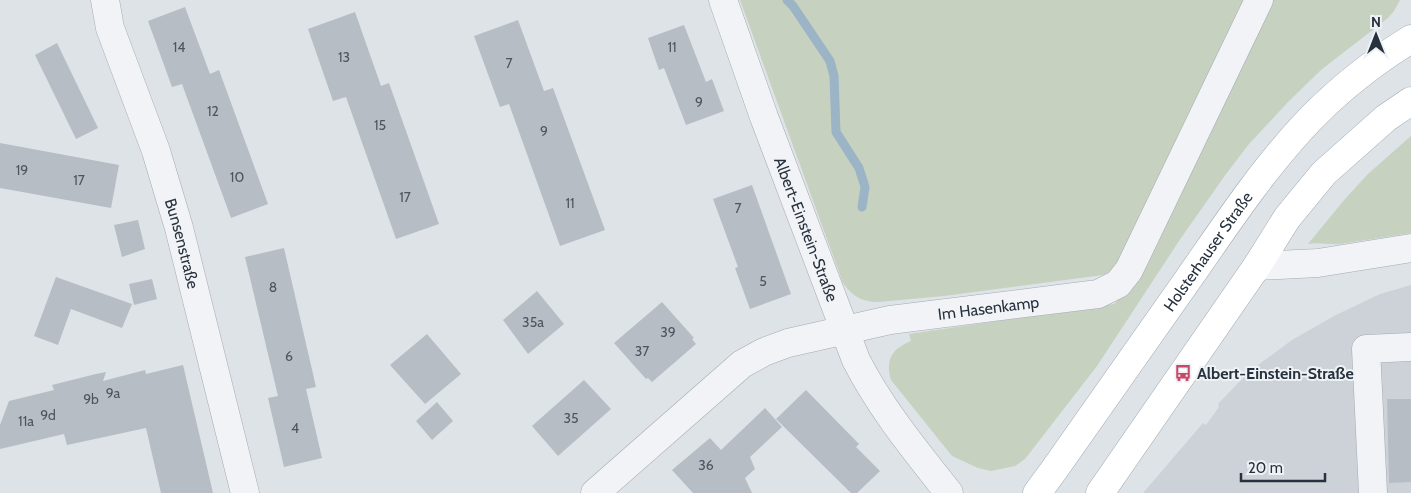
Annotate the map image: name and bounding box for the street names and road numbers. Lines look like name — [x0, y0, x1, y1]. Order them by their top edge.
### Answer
street label: Albert-Einstein-Straße — [771, 154, 842, 304]
street label: Holsterhauser Straße — [1159, 188, 1256, 315]
street label: Bunsenstraße — [161, 196, 203, 291]
street label: Im Hasenkamp — [937, 292, 1040, 323]

